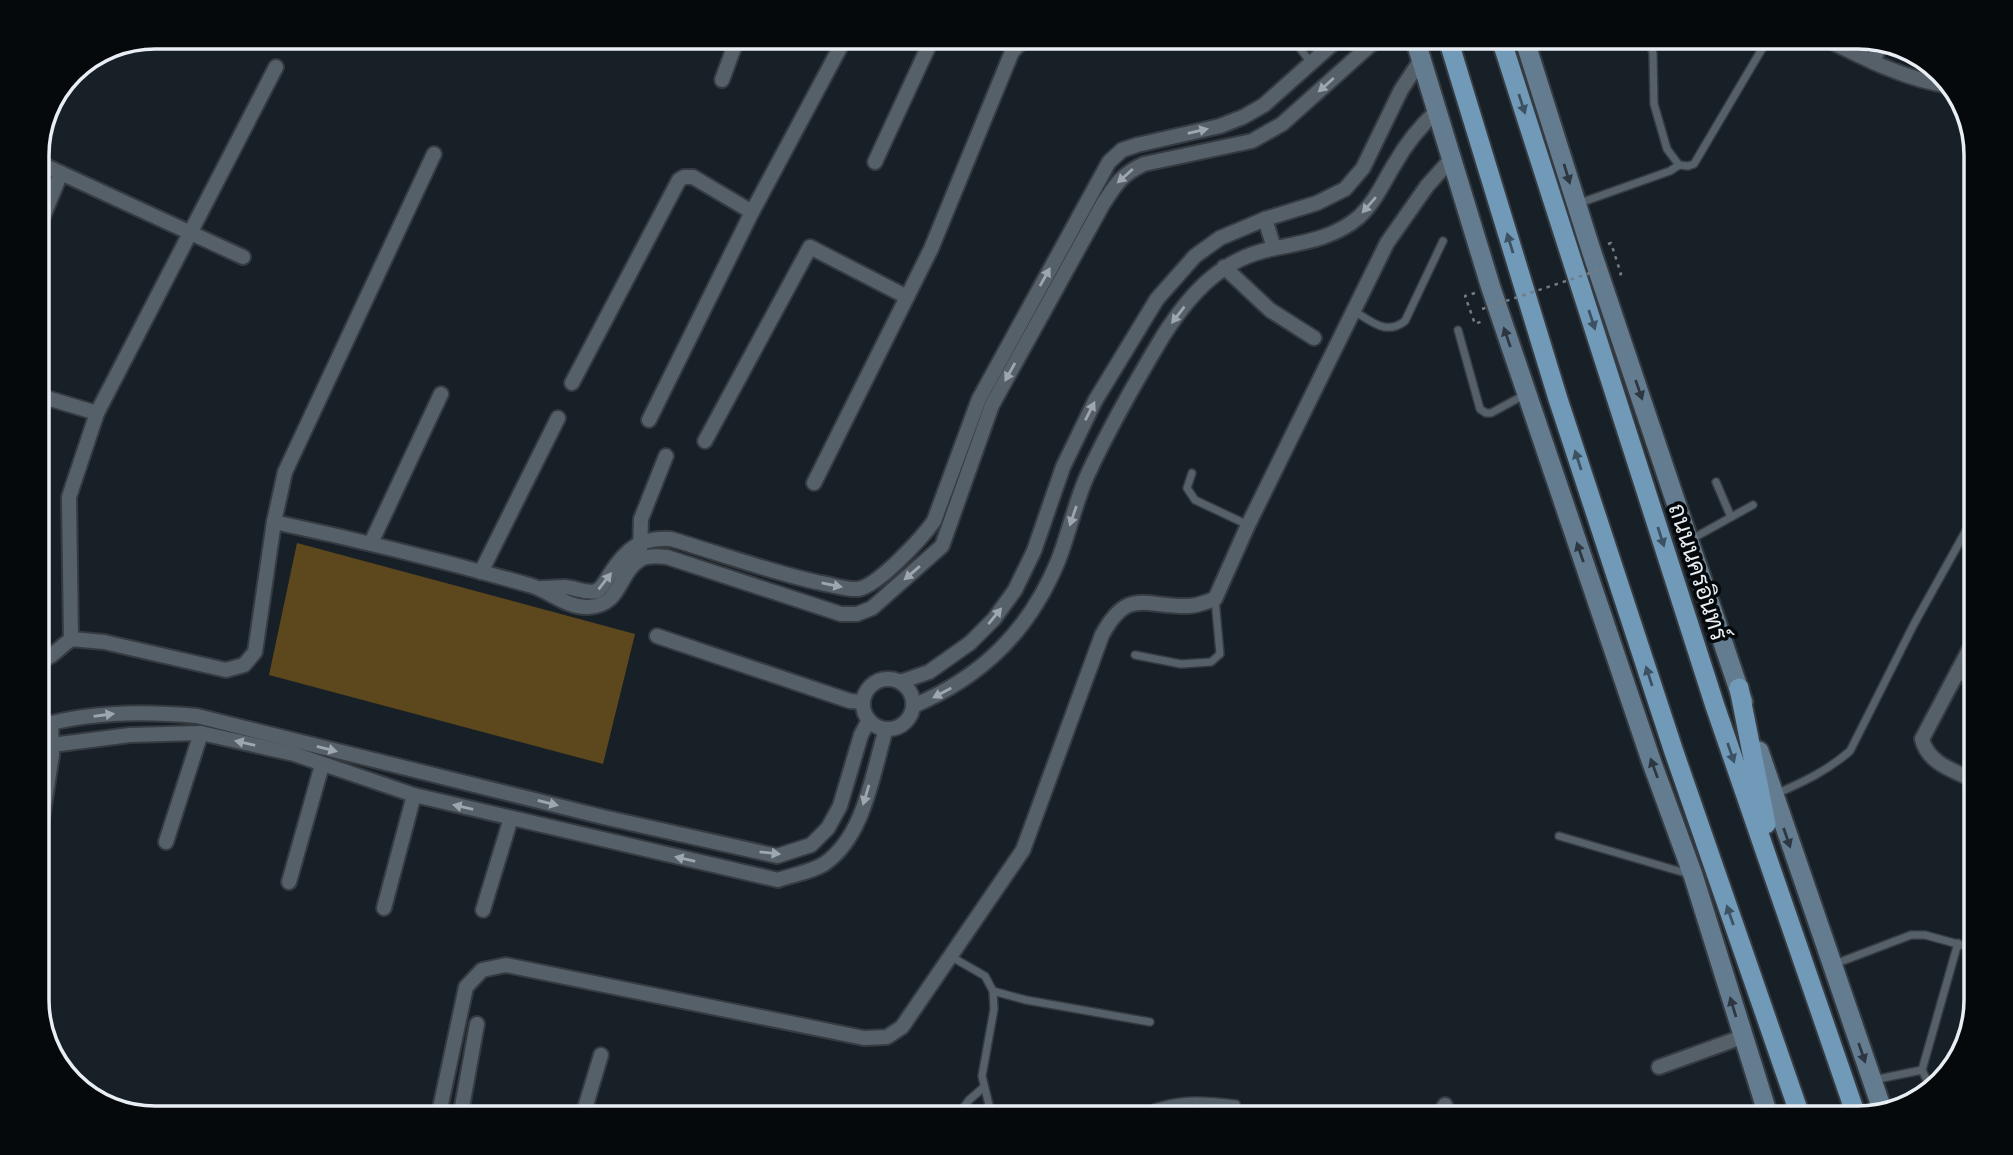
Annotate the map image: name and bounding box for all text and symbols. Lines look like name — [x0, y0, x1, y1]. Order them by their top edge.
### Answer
one-way arrow — [1317, 76, 1334, 92]
one-way arrow — [1518, 93, 1528, 114]
one-way arrow — [1187, 125, 1209, 136]
one-way arrow — [1562, 163, 1572, 184]
one-way arrow — [1116, 168, 1133, 184]
one-way arrow — [1362, 197, 1377, 214]
one-way arrow — [1505, 232, 1515, 253]
one-way arrow — [1040, 267, 1051, 287]
one-way arrow — [1171, 306, 1186, 324]
one-way arrow — [1587, 310, 1597, 331]
one-way arrow — [1502, 326, 1512, 347]
one-way arrow — [1004, 362, 1016, 382]
one-way arrow — [1634, 379, 1645, 400]
one-way arrow — [1085, 401, 1096, 421]
one-way arrow — [1572, 450, 1583, 471]
street label: ถนนนครอินทร์ — [1662, 499, 1736, 644]
one-way arrow — [1067, 506, 1078, 527]
one-way arrow — [1656, 527, 1667, 548]
one-way arrow — [1574, 542, 1585, 563]
one-way arrow — [904, 564, 921, 580]
one-way arrow — [597, 572, 612, 590]
one-way arrow — [821, 579, 843, 590]
one-way arrow — [987, 608, 1002, 626]
one-way arrow — [1643, 666, 1654, 687]
one-way arrow — [932, 687, 951, 699]
one-way arrow — [93, 710, 115, 721]
one-way arrow — [234, 737, 256, 748]
one-way arrow — [1726, 743, 1737, 764]
one-way arrow — [316, 744, 338, 755]
one-way arrow — [1648, 757, 1659, 778]
one-way arrow — [861, 784, 871, 805]
one-way arrow — [537, 798, 559, 809]
one-way arrow — [452, 801, 474, 812]
one-way arrow — [1782, 828, 1793, 849]
one-way arrow — [759, 848, 781, 859]
one-way arrow — [673, 853, 695, 864]
one-way arrow — [1724, 904, 1735, 925]
one-way arrow — [1727, 996, 1737, 1017]
one-way arrow — [1857, 1042, 1868, 1063]

